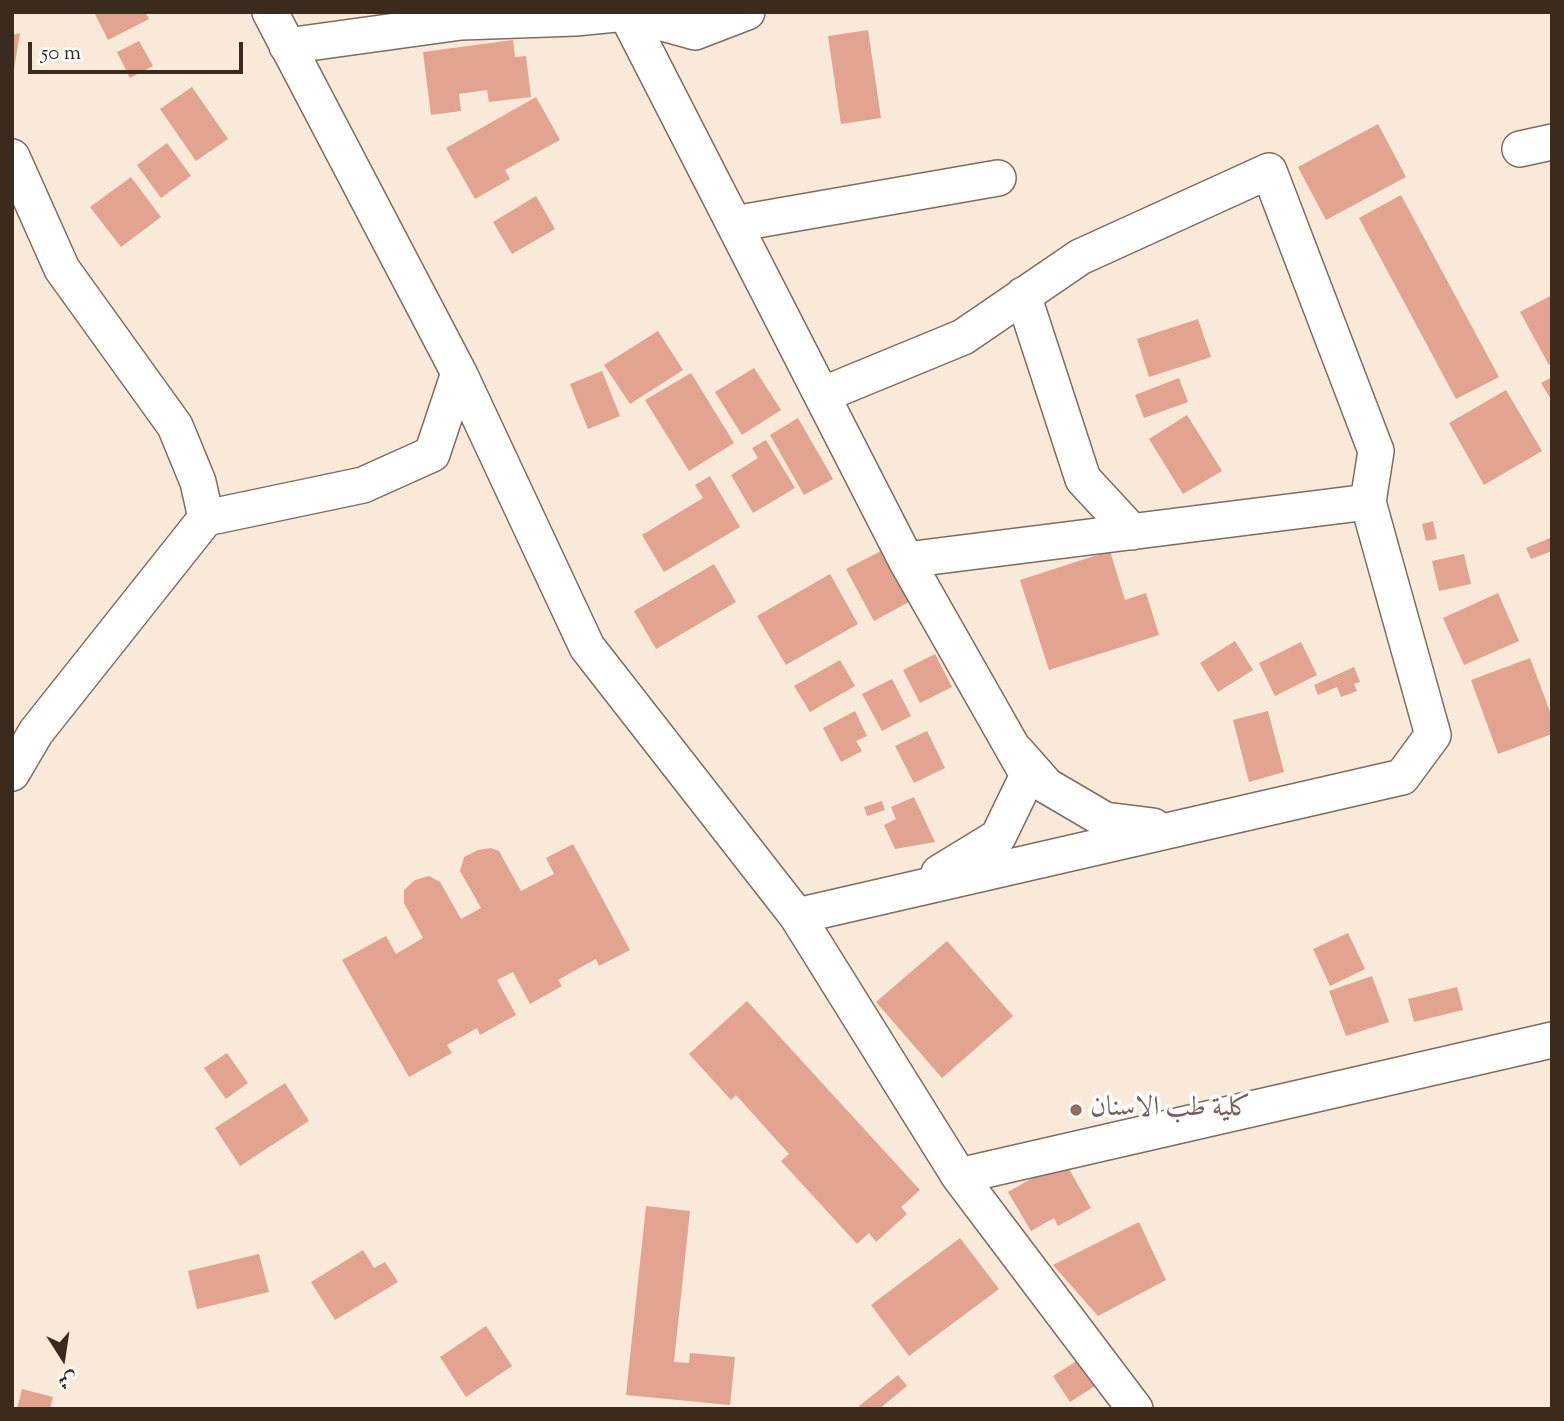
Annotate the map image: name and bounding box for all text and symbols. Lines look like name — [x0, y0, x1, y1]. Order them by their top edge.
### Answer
scale bar — [32, 28, 247, 72]
text: 50 m — [41, 39, 81, 69]
place label: كلية طب الاسنان — [1090, 1093, 1251, 1127]
marker: كلية طب الاسنان — [1068, 1102, 1084, 1118]
north arrow — [28, 1323, 98, 1393]
text: ش — [55, 1364, 80, 1394]

